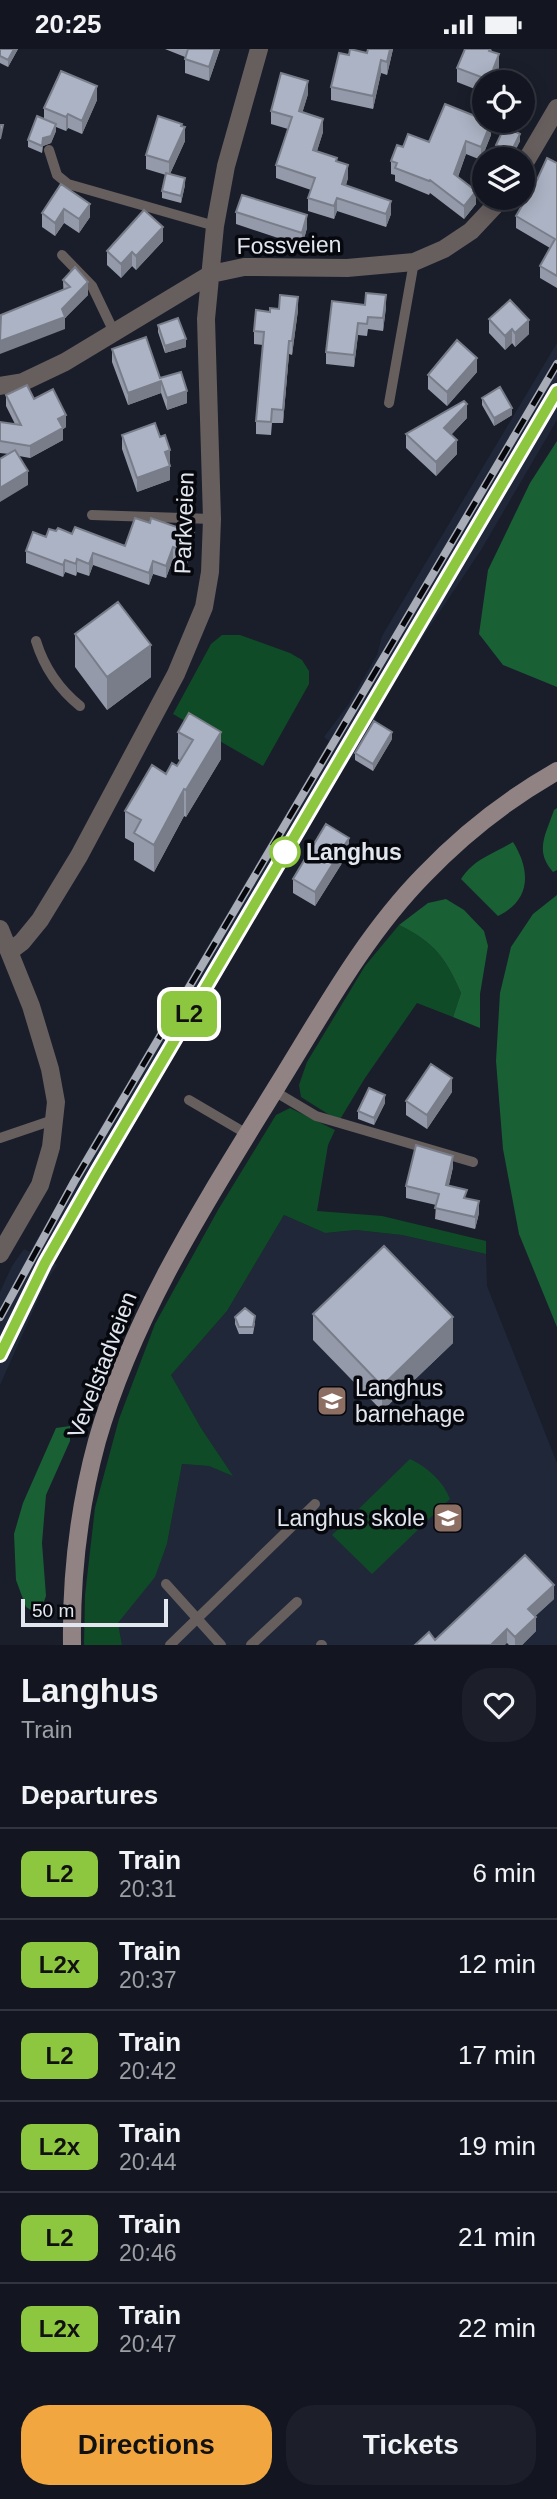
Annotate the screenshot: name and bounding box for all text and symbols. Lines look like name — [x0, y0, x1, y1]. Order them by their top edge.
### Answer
text: 20:25 — [35, 9, 102, 39]
map controls — [472, 70, 535, 210]
button: locate — [472, 70, 535, 133]
button: layers — [472, 147, 535, 210]
street label: Fossveien — [236, 231, 342, 259]
street label: Parkveien — [169, 471, 199, 575]
marker: Langhus — [270, 837, 300, 867]
place label: Langhus — [306, 839, 402, 865]
line badge: L2 — [158, 991, 220, 1037]
text: L2 — [175, 1000, 203, 1027]
street label: Vevelstadveien — [62, 1288, 142, 1442]
place label: Langhus barnehage — [355, 1375, 465, 1427]
school or university icon: Langhus barnehage — [315, 1384, 349, 1418]
school or university icon: Langhus skole — [431, 1501, 465, 1535]
place label: Langhus skole — [277, 1505, 425, 1531]
scale bar — [21, 1596, 168, 1628]
text: 50 m — [32, 1600, 74, 1621]
button: heart — [462, 1668, 536, 1742]
text: Langhus — [21, 1672, 159, 1709]
text: Train — [21, 1717, 73, 1743]
text: Departures — [21, 1780, 158, 1810]
text: Train — [119, 1845, 181, 1875]
text: 6 min — [472, 1858, 536, 1888]
text: L2 — [45, 1860, 74, 1887]
text: 20:31 — [119, 1876, 177, 1902]
text: Train — [119, 1936, 181, 1966]
text: 12 min — [458, 1949, 536, 1979]
text: L2x — [39, 1951, 80, 1978]
text: 20:37 — [119, 1967, 177, 1993]
text: Train — [119, 2027, 181, 2057]
text: 17 min — [458, 2040, 536, 2070]
text: L2 — [45, 2042, 74, 2069]
text: 20:42 — [119, 2058, 177, 2084]
text: Train — [119, 2118, 181, 2148]
text: 19 min — [458, 2131, 536, 2161]
text: L2x — [39, 2133, 80, 2160]
text: 20:44 — [119, 2149, 177, 2175]
text: Train — [119, 2209, 181, 2239]
text: 21 min — [458, 2222, 536, 2252]
text: L2 — [45, 2224, 74, 2251]
text: 20:46 — [119, 2240, 177, 2266]
text: Train — [119, 2300, 181, 2330]
text: 22 min — [458, 2313, 536, 2343]
text: L2x — [39, 2315, 80, 2342]
text: 20:47 — [119, 2331, 177, 2357]
button: Directions — [21, 2405, 272, 2485]
button: Tickets — [286, 2405, 536, 2485]

